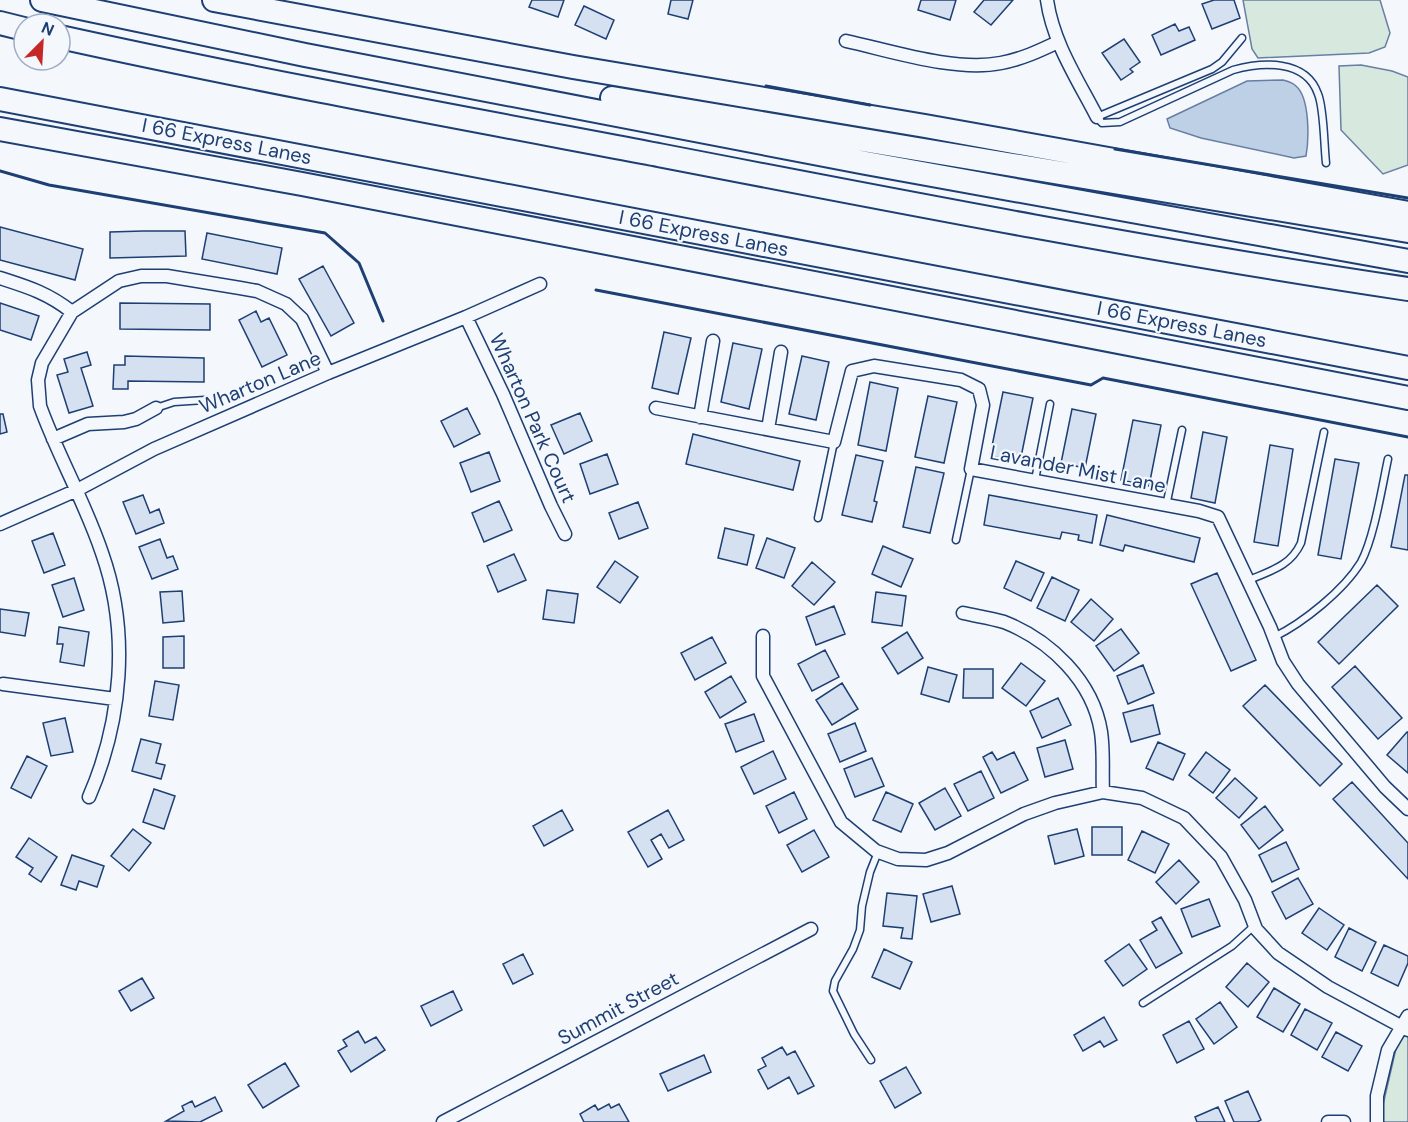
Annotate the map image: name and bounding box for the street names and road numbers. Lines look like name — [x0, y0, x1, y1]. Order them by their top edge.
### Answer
street label: I 66 Express Lanes — [140, 112, 314, 170]
street label: I 66 Express Lanes — [617, 204, 791, 262]
street label: I 66 Express Lanes — [1095, 295, 1269, 353]
street label: Wharton Park Court — [484, 329, 582, 507]
street label: Wharton Lane — [195, 345, 325, 419]
street label: Lavander Mist Lane — [988, 439, 1168, 499]
street label: Summit Street — [553, 965, 683, 1051]

